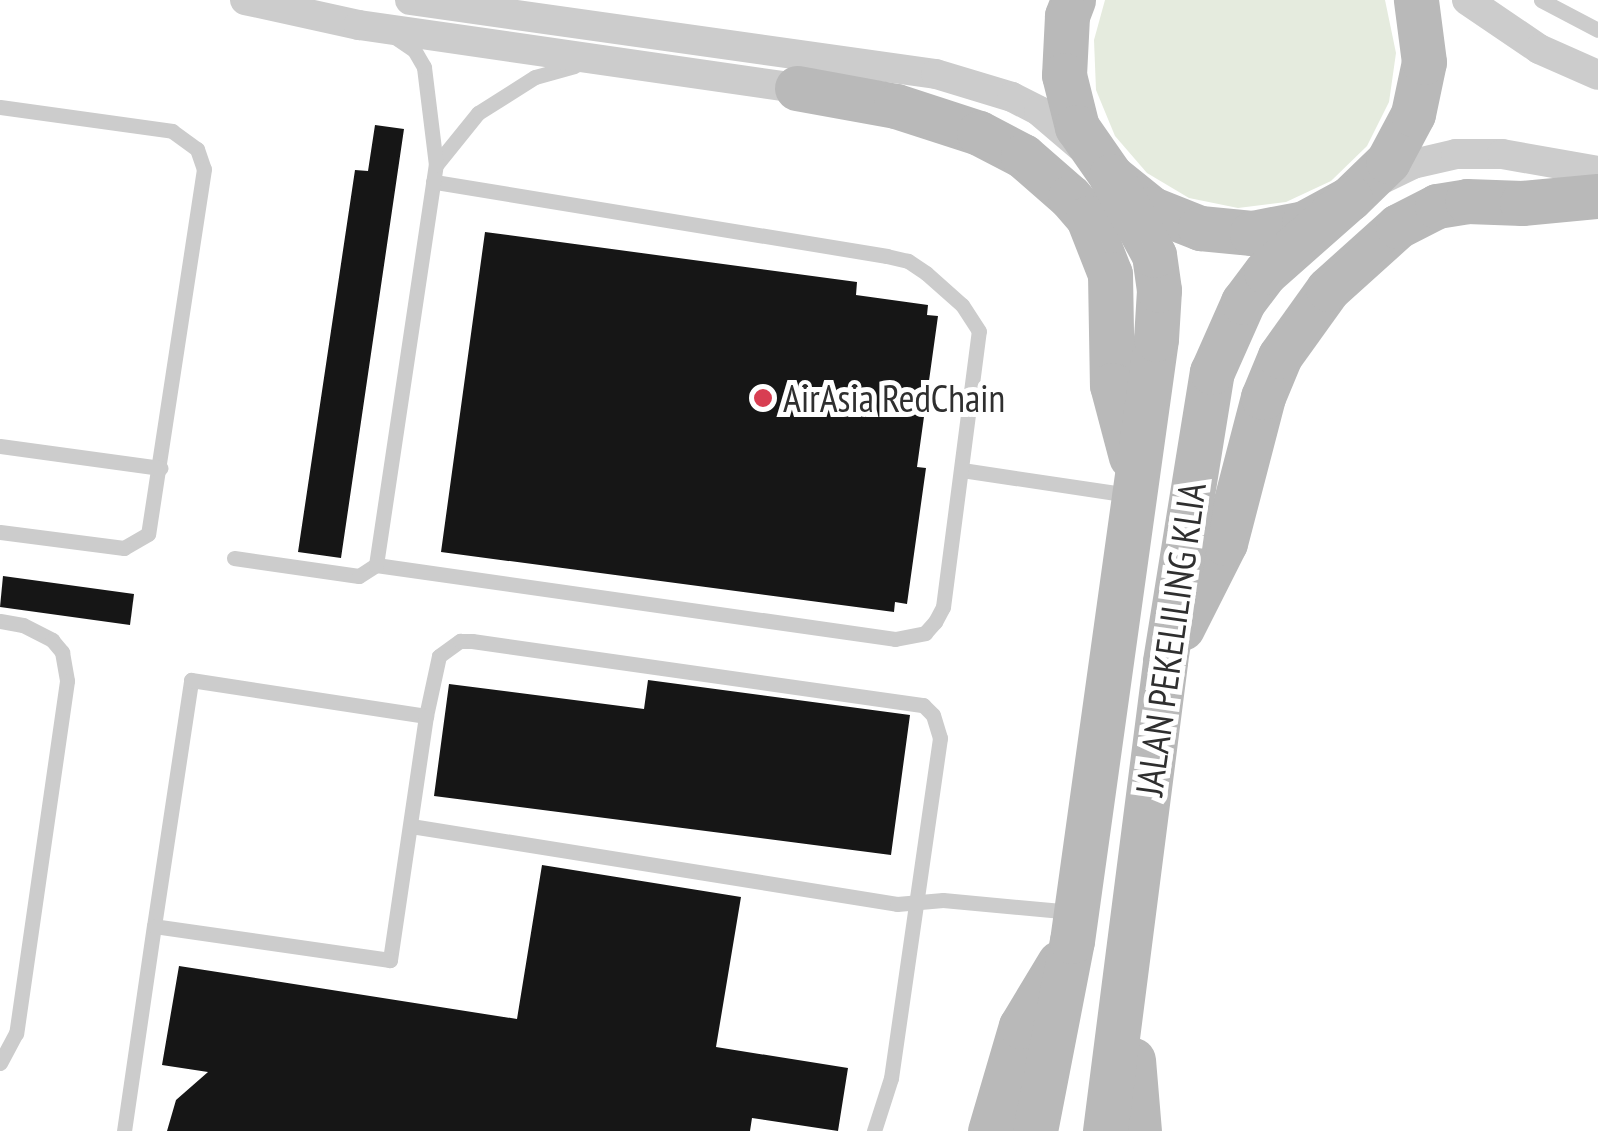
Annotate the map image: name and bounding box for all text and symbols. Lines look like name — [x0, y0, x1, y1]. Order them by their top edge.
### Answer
place label: AirAsia RedChain — [783, 375, 1005, 421]
marker: AirAsia RedChain — [752, 387, 774, 409]
street label: JALAN PEKELILING KLIA — [1125, 479, 1215, 799]

